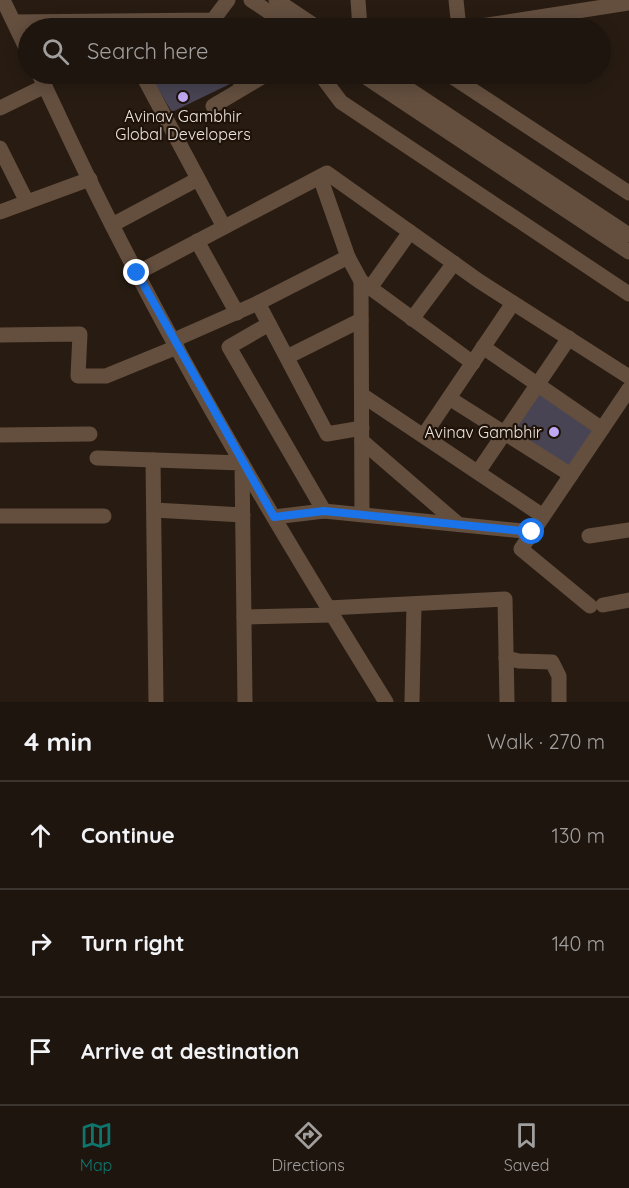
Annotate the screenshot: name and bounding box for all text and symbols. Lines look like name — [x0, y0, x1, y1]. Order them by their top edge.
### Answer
search box — [18, 18, 611, 84]
icon: search — [39, 35, 72, 68]
text: Search here — [87, 37, 208, 65]
marker: Avinav Gambhir Global Developers — [176, 90, 190, 104]
place label: Avinav Gambhir Global Developers — [115, 106, 251, 144]
route end — [123, 259, 149, 285]
place label: Avinav Gambhir — [425, 422, 542, 442]
marker: Avinav Gambhir — [547, 425, 561, 439]
route start — [518, 518, 544, 544]
text: 4 min — [24, 725, 92, 758]
text: Walk · 270 m — [487, 729, 605, 754]
icon: ahead — [24, 819, 57, 852]
text: Continue — [81, 821, 175, 849]
text: 130 m — [552, 823, 605, 848]
icon: right — [24, 927, 57, 960]
text: Turn right — [81, 929, 185, 957]
text: 140 m — [552, 931, 605, 956]
icon: arrive — [24, 1035, 57, 1068]
text: Arrive at destination — [81, 1037, 299, 1065]
tab: Map — [80, 1119, 113, 1175]
tab: Directions — [272, 1119, 345, 1175]
tab: Saved — [504, 1119, 549, 1175]

